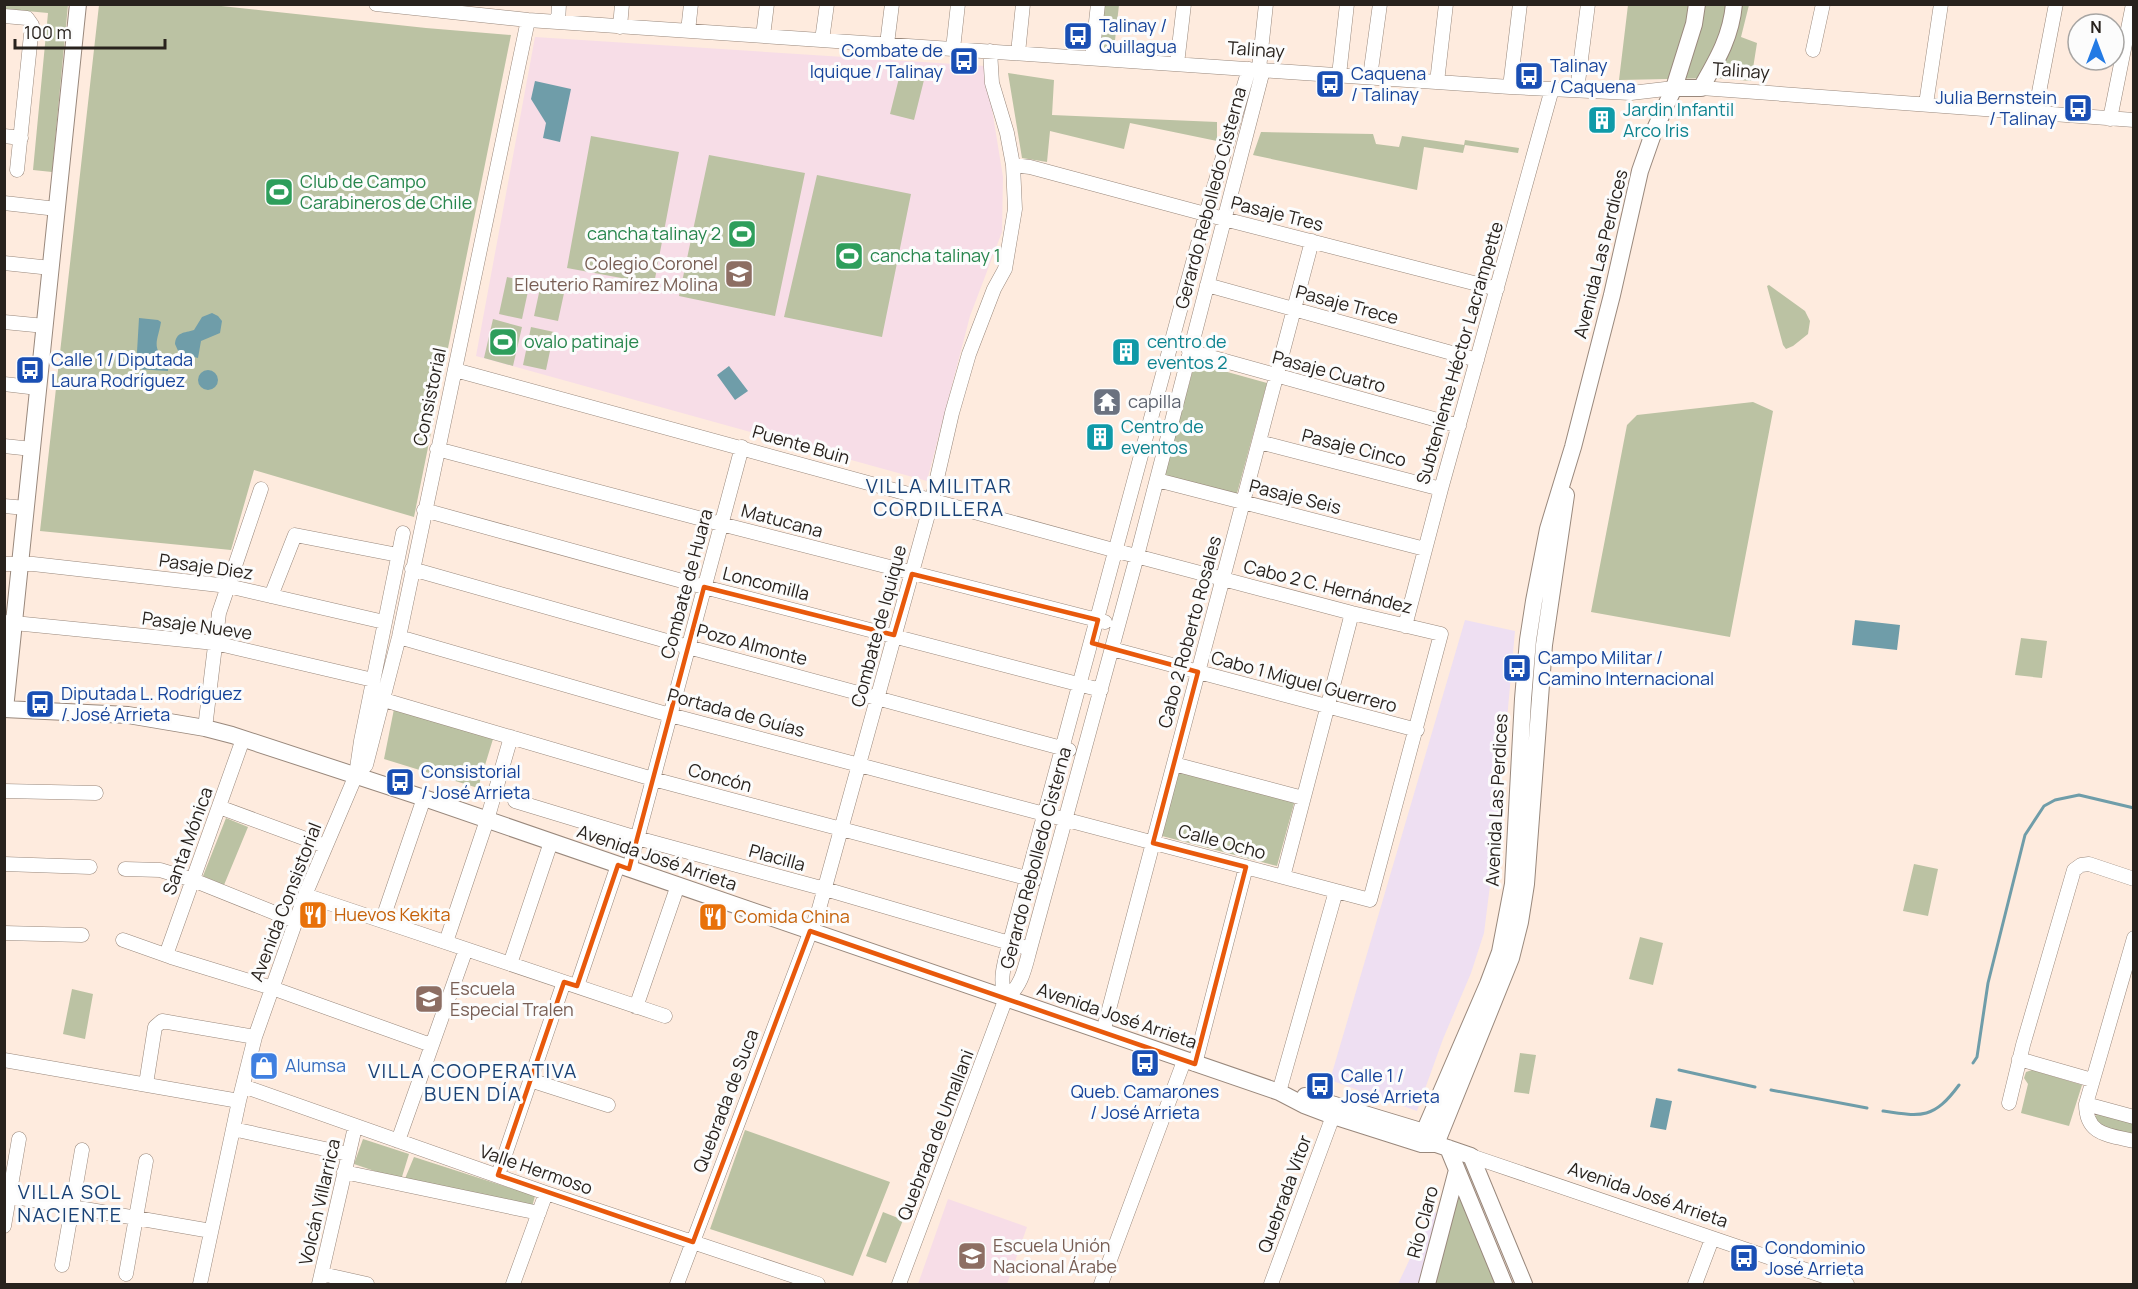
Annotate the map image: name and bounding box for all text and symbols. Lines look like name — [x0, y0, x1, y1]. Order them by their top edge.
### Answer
scale bar — [15, 12, 165, 50]
north arrow — [2066, 12, 2126, 72]
place label: Talinay / Quillagua — [1099, 13, 1177, 58]
text: N — [2090, 16, 2102, 38]
text: 100 m — [24, 20, 72, 44]
bus stop icon: Talinay / Quillagua — [1062, 20, 1094, 52]
street label: Talinay — [1227, 35, 1286, 63]
place label: Combate de Iquique / Talinay — [810, 38, 943, 83]
bus stop icon: Combate de Iquique / Talinay — [948, 45, 980, 77]
place label: Talinay / Caquena — [1550, 53, 1636, 98]
street label: Talinay — [1712, 56, 1771, 84]
bus stop icon: Talinay / Caquena — [1513, 60, 1545, 92]
place label: Caquena / Talinay — [1351, 61, 1426, 106]
bus stop icon: Caquena / Talinay — [1314, 68, 1346, 100]
street label: Gerardo Rebolledo Cisterna — [1169, 84, 1251, 311]
place label: Julia Bernstein / Talinay — [1936, 85, 2057, 130]
bus stop icon: Julia Bernstein / Talinay — [2062, 92, 2094, 124]
place label: Jardin Infantil Arco Iris — [1623, 97, 1734, 142]
building icon: Jardin Infantil Arco Iris — [1586, 104, 1618, 136]
street label: Avenida Las Perdices — [1567, 167, 1633, 341]
place label: Club de Campo Carabineros de Chile — [300, 169, 472, 214]
sports icon: Club de Campo Carabineros de Chile — [263, 176, 295, 208]
street label: Pasaje Tres — [1228, 190, 1326, 236]
sports icon: cancha talinay 2 — [726, 218, 758, 250]
street label: Subteniente Héctor Lacrampette — [1410, 219, 1508, 487]
place label: cancha talinay 2 — [587, 221, 721, 245]
sports icon: cancha talinay 1 — [833, 240, 865, 272]
place label: cancha talinay 1 — [870, 243, 1001, 267]
place label: Colegio Coronel Eleuterio Ramírez Molina — [514, 251, 718, 296]
school or university icon: Colegio Coronel Eleuterio Ramírez Molina — [723, 258, 755, 290]
street label: Pasaje Trece — [1293, 279, 1401, 329]
sports icon: ovalo patinaje — [487, 326, 519, 358]
place label: ovalo patinaje — [524, 329, 639, 353]
place label: centro de eventos 2 — [1147, 329, 1228, 374]
building icon: centro de eventos 2 — [1110, 336, 1142, 368]
street label: Pasaje Cuatro — [1270, 344, 1389, 398]
street label: Consistorial — [407, 346, 451, 448]
place label: Calle 1 / Diputada Laura Rodríguez — [51, 347, 193, 392]
bus stop icon: Calle 1 / Diputada Laura Rodríguez — [14, 354, 46, 386]
temple icon: capilla — [1091, 386, 1123, 418]
place label: capilla — [1128, 389, 1181, 413]
place label: Centro de eventos — [1121, 414, 1204, 459]
street label: Puente Buin — [750, 419, 853, 469]
building icon: Centro de eventos — [1084, 421, 1116, 453]
street label: Pasaje Cinco — [1300, 422, 1409, 472]
district label: VILLA MILITAR CORDILLERA — [866, 472, 1012, 522]
street label: Pasaje Seis — [1247, 473, 1344, 519]
street label: Matucana — [739, 498, 826, 542]
street label: Combate de Huara — [654, 506, 718, 661]
street label: Cabo 2 Roberto Rosales — [1152, 533, 1226, 730]
street label: Combate de Iquique — [845, 542, 911, 709]
street label: Pasaje Diez — [157, 548, 255, 584]
street label: Cabo 2 C. Hernández — [1241, 553, 1415, 619]
street label: Loncomilla — [720, 561, 812, 605]
street label: Pasaje Nueve — [141, 605, 254, 645]
street label: Pozo Almonte — [694, 618, 810, 670]
street label: Cabo 1 Miguel Guerrero — [1209, 645, 1400, 717]
place label: Campo Militar / Camino Internacional — [1538, 645, 1714, 690]
bus stop icon: Campo Militar / Camino Internacional — [1501, 652, 1533, 684]
place label: Diputada L. Rodríguez / José Arrieta — [61, 681, 242, 726]
street label: Portada de Guías — [665, 682, 808, 742]
bus stop icon: Diputada L. Rodríguez / José Arrieta — [24, 688, 56, 720]
street label: Avenida Las Perdices — [1479, 713, 1513, 887]
street label: Gerardo Rebolledo Cisterna — [994, 744, 1076, 971]
street label: Concón — [686, 757, 755, 797]
place label: Consistorial / José Arrieta — [421, 759, 530, 804]
bus stop icon: Consistorial / José Arrieta — [384, 766, 416, 798]
street label: Santa Mónica — [156, 783, 218, 898]
street label: Avenida José Arrieta — [574, 818, 741, 896]
street label: Calle Ocho — [1176, 818, 1269, 864]
street label: Avenida Consistorial — [244, 819, 326, 985]
street label: Placilla — [746, 838, 808, 876]
restaurant icon: Huevos Kekita — [297, 899, 329, 931]
restaurant icon: Comida China — [697, 901, 729, 933]
place label: Huevos Kekita — [334, 902, 450, 926]
place label: Comida China — [734, 904, 850, 928]
place label: Escuela Especial Tralen — [450, 976, 574, 1021]
street label: Avenida José Arrieta — [1034, 976, 1201, 1054]
school or university icon: Escuela Especial Tralen — [413, 983, 445, 1015]
street label: Quebrada de Suca — [687, 1025, 763, 1176]
street label: Quebrada de Umallani — [891, 1046, 979, 1224]
bus stop icon: Queb. Camarones / José Arrieta — [1129, 1047, 1161, 1079]
shop icon: Alumsa — [248, 1050, 280, 1082]
place label: Alumsa — [285, 1053, 346, 1077]
district label: VILLA COOPERATIVA BUEN DÍA — [368, 1057, 578, 1107]
place label: Calle 1 / José Arrieta — [1341, 1063, 1440, 1108]
bus stop icon: Calle 1 / José Arrieta — [1304, 1070, 1336, 1102]
place label: Queb. Camarones / José Arrieta — [1071, 1079, 1219, 1124]
street label: Quebrada Vitor — [1252, 1131, 1317, 1256]
street label: Volcán Villarrica — [293, 1136, 345, 1267]
street label: Valle Hermoso — [477, 1139, 596, 1200]
street label: Avenida José Arrieta — [1565, 1155, 1732, 1233]
district label: VILLA SOL NACIENTE — [17, 1178, 123, 1228]
street label: Río Claro — [1401, 1183, 1443, 1261]
place label: Escuela Unión Nacional Árabe — [993, 1233, 1117, 1278]
place label: Condominio José Arrieta — [1765, 1235, 1865, 1280]
school or university icon: Escuela Unión Nacional Árabe — [956, 1240, 988, 1272]
bus stop icon: Condominio José Arrieta — [1728, 1242, 1760, 1274]

